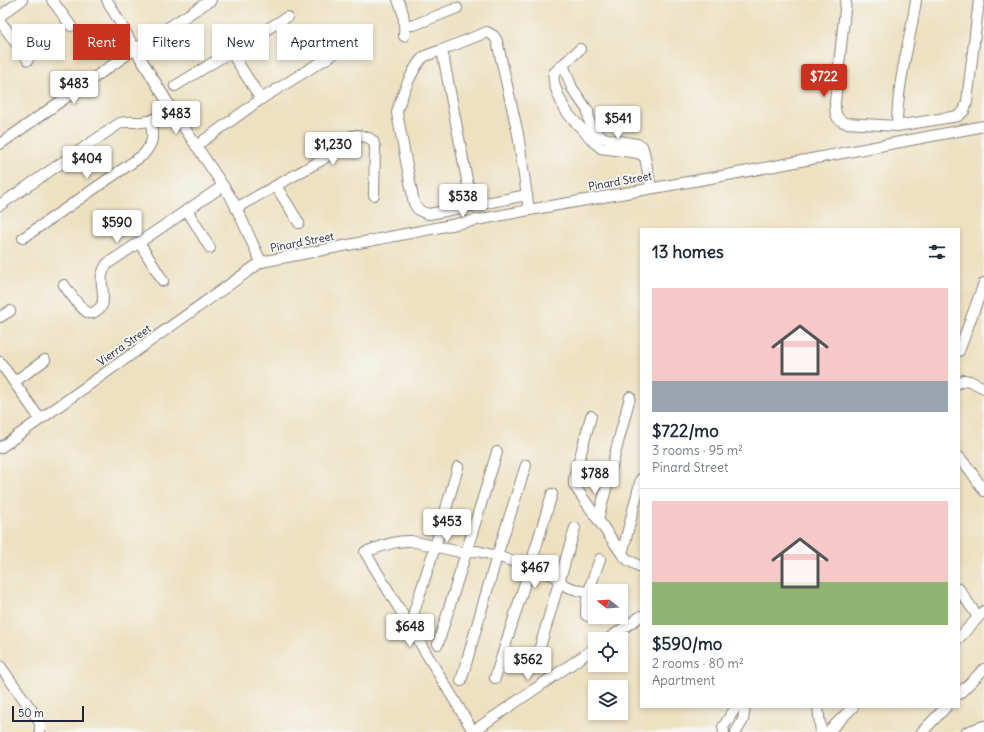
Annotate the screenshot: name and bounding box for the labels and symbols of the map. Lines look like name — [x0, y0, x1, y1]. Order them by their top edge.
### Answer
pin: $722 — [800, 64, 848, 98]
pin: $483 — [50, 71, 98, 105]
pin: $483 — [152, 101, 200, 135]
pin: $541 — [594, 106, 642, 140]
pin: $1,230 — [300, 132, 366, 166]
pin: $404 — [63, 146, 111, 180]
street label: Pinard Street — [587, 168, 653, 193]
pin: $538 — [439, 184, 487, 218]
pin: $590 — [93, 210, 141, 244]
street label: Pinard Street — [269, 229, 335, 255]
street label: Vierra Street — [94, 321, 154, 369]
pin: $788 — [571, 461, 619, 495]
pin: $453 — [423, 509, 471, 543]
pin: $467 — [511, 555, 559, 589]
north arrow — [588, 584, 628, 624]
pin: $648 — [386, 614, 434, 648]
pin: $562 — [504, 647, 552, 681]
scale bar — [12, 704, 84, 723]

